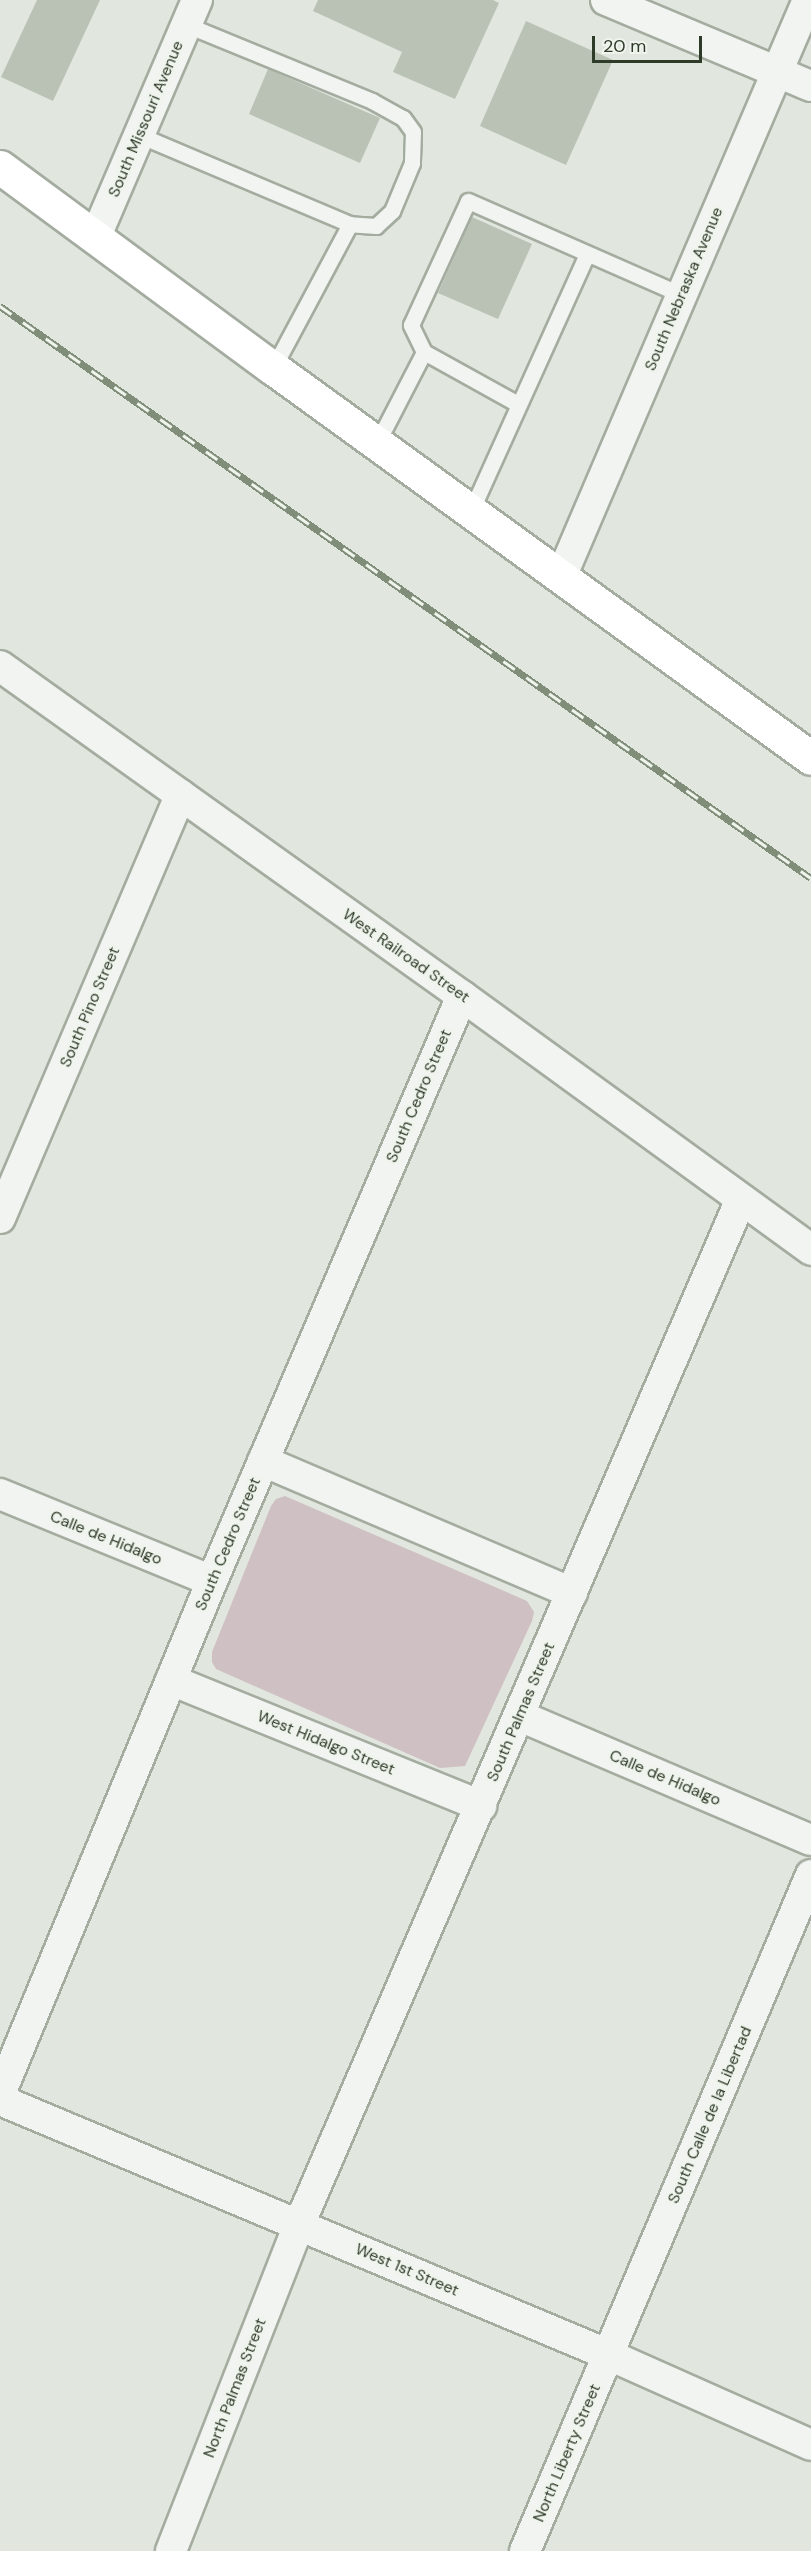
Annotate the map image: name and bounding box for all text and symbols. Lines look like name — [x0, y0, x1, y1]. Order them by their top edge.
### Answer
scale bar — [595, 24, 704, 62]
text: 20 m — [603, 34, 646, 58]
street label: South Missouri Avenue — [104, 38, 188, 200]
street label: South Nebraska Avenue — [641, 204, 727, 374]
street label: West Railroad Street — [339, 905, 473, 1007]
street label: South Pino Street — [56, 944, 124, 1070]
street label: South Cedro Street — [382, 1026, 456, 1166]
street label: South Cedro Street — [191, 1474, 265, 1614]
street label: Calle de Hidalgo — [47, 1507, 165, 1569]
street label: South Palmas Street — [483, 1639, 559, 1785]
street label: West Hidalgo Street — [254, 1707, 398, 1779]
street label: Calle de Hidalgo — [606, 1746, 724, 1810]
street label: South Calle de la Libertad — [664, 2024, 756, 2206]
street label: West 1st Street — [352, 2240, 462, 2300]
street label: North Palmas Street — [200, 2315, 270, 2461]
street label: North Liberty Street — [529, 2381, 605, 2525]

